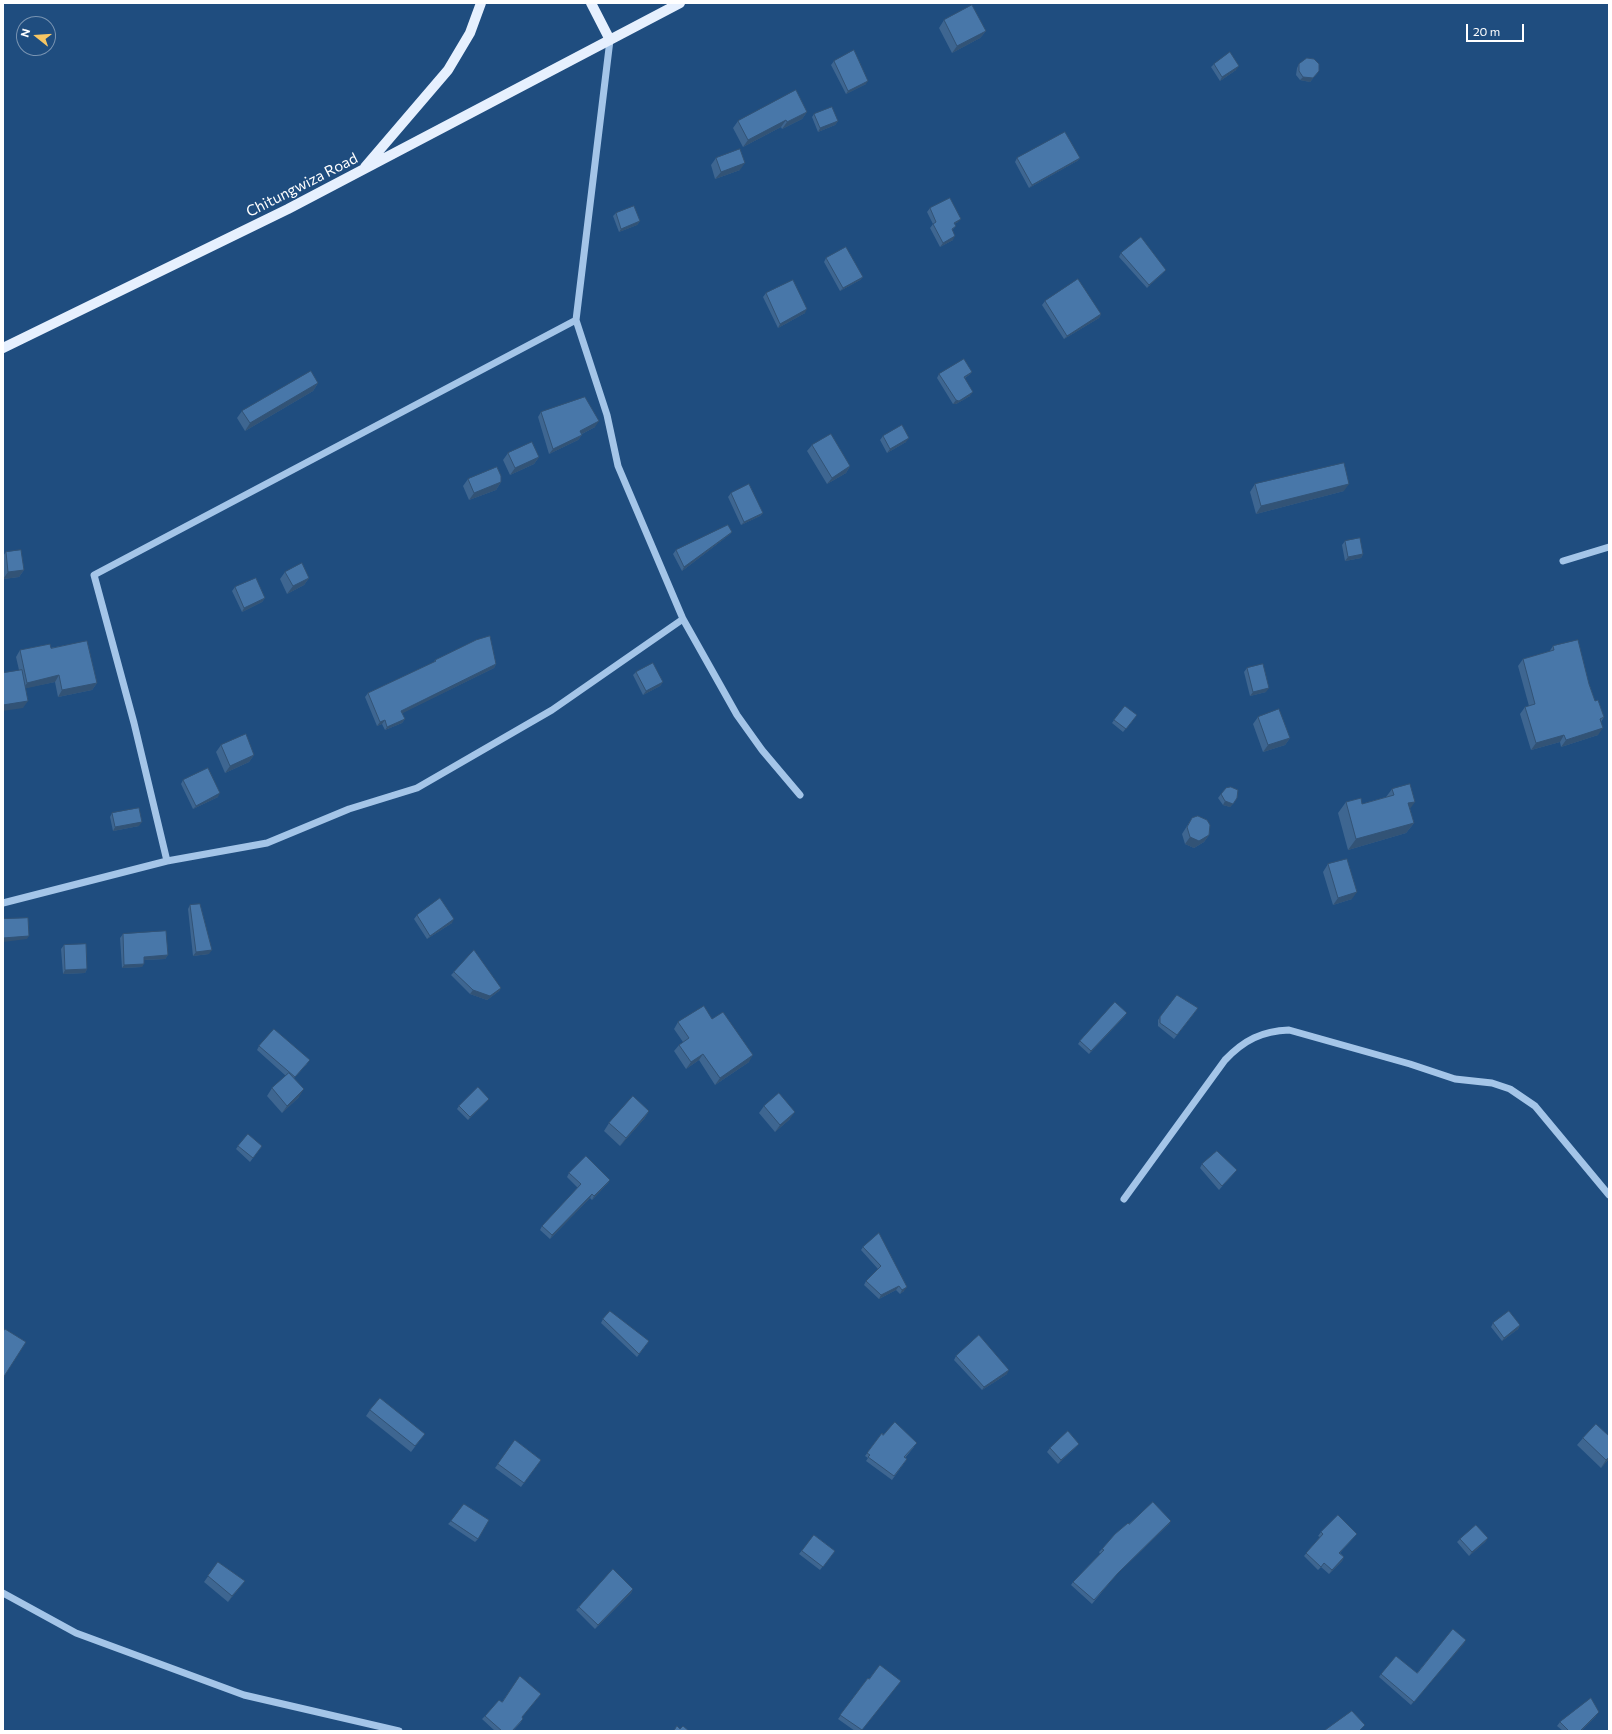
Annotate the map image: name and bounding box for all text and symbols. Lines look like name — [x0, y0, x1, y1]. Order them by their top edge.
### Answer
north arrow — [16, 16, 56, 56]
scale bar — [1468, 16, 1526, 42]
text: 20 m — [1473, 24, 1500, 38]
text: N — [18, 27, 32, 38]
street label: Chitungwiza Road — [243, 149, 361, 221]

